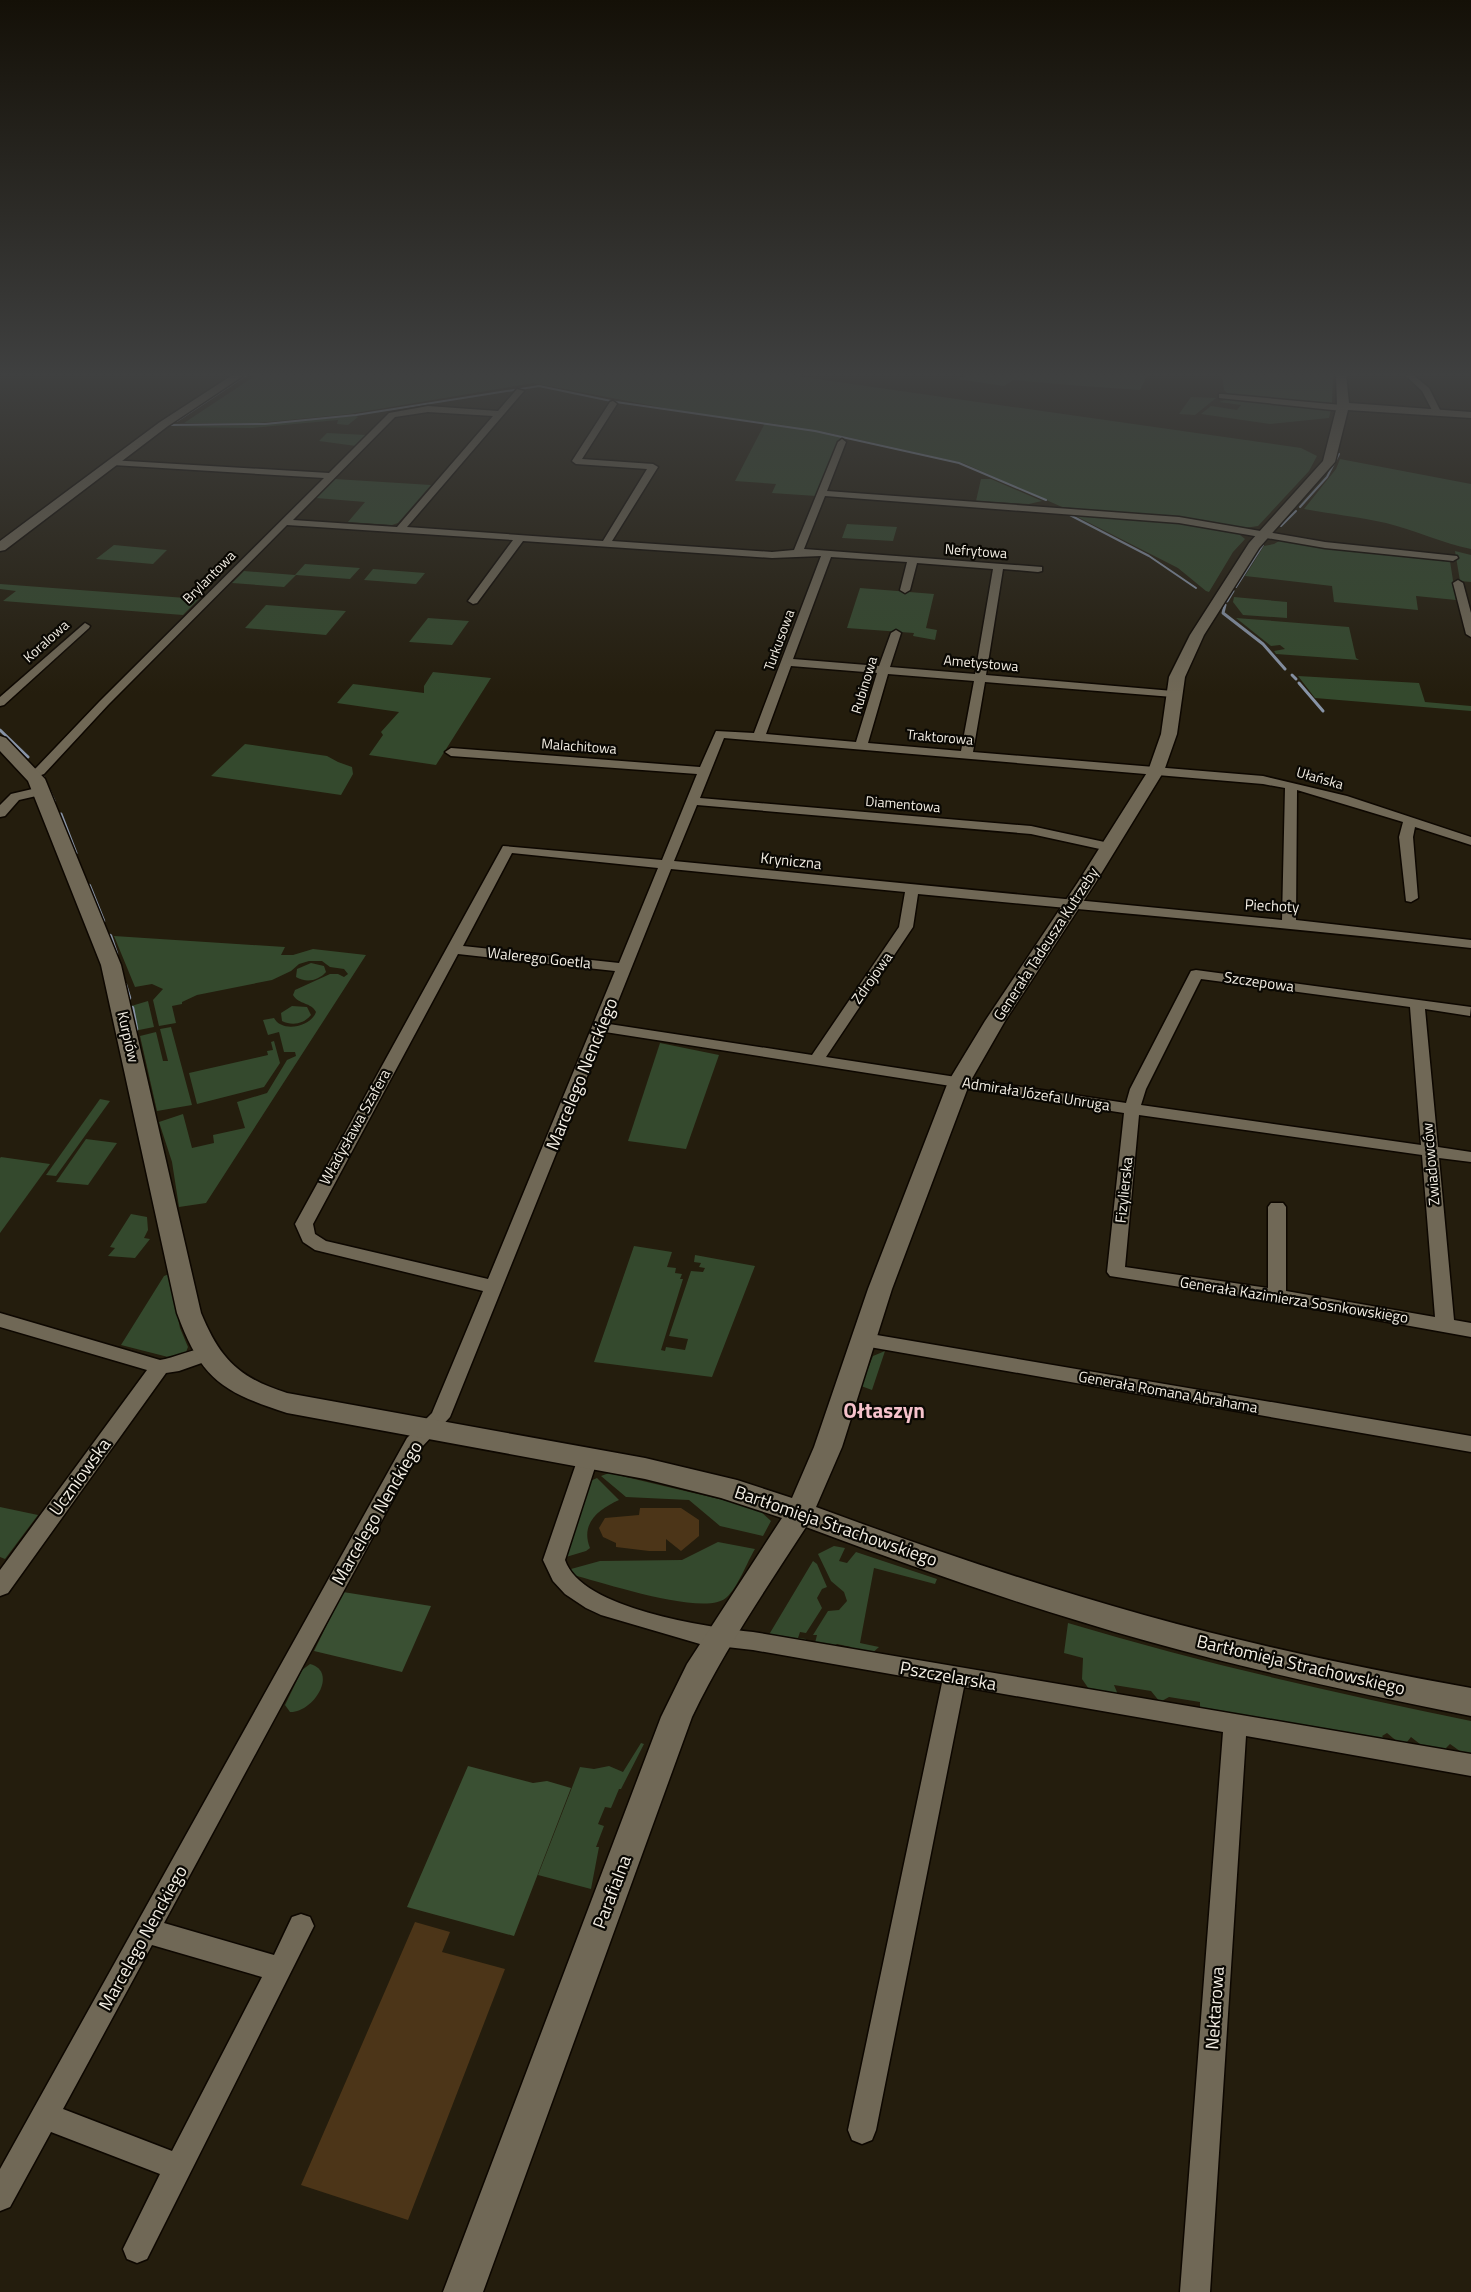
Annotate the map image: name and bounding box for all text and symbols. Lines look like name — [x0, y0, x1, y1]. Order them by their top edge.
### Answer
street label: Nefrytowa — [944, 538, 1008, 563]
street label: Brylantowa — [177, 545, 240, 608]
street label: Turkusowa — [758, 606, 799, 673]
street label: Koralowa — [18, 614, 73, 667]
street label: Ametystowa — [943, 649, 1019, 676]
street label: Rubinowa — [845, 654, 882, 716]
street label: Traktorowa — [906, 723, 974, 750]
street label: Malachitowa — [541, 732, 617, 759]
street label: Ułańska — [1294, 761, 1346, 794]
street label: Diamentowa — [865, 790, 941, 817]
street label: Kryniczna — [759, 846, 823, 875]
street label: Generała Tadeusza Kutrzeby — [987, 862, 1104, 1025]
street label: Piechoty — [1244, 893, 1300, 918]
street label: Walerego Goetla — [486, 941, 592, 974]
street label: Zdrojowa — [845, 947, 898, 1008]
street label: Szczepowa — [1223, 965, 1296, 998]
street label: Marcelego Nenckiego — [539, 994, 624, 1154]
street label: Kurpiów — [111, 1009, 146, 1065]
street label: Władysława Szafera — [313, 1064, 396, 1189]
street label: Admirała Józefa Unruga — [961, 1070, 1112, 1117]
street label: Zwiadowców — [1415, 1122, 1446, 1206]
street label: Fizylierska — [1109, 1155, 1138, 1224]
street label: Generała Kazimierza Sosnkowskiego — [1178, 1270, 1410, 1329]
street label: Generała Romana Abrahama — [1077, 1364, 1260, 1419]
district label: Ołtaszyn — [843, 1394, 925, 1426]
street label: Uczniowska — [42, 1432, 117, 1521]
street label: Marcelego Nenckiego — [324, 1436, 429, 1590]
street label: Bartłomieja Strachowskiego — [731, 1478, 941, 1573]
street label: Bartłomieja Strachowskiego — [1194, 1627, 1408, 1702]
street label: Pszczelarska — [898, 1654, 999, 1697]
street label: Parafialna — [585, 1851, 638, 1932]
street label: Marcelego Nenckiego — [91, 1860, 194, 2015]
street label: Nektarowa — [1198, 1966, 1231, 2050]

